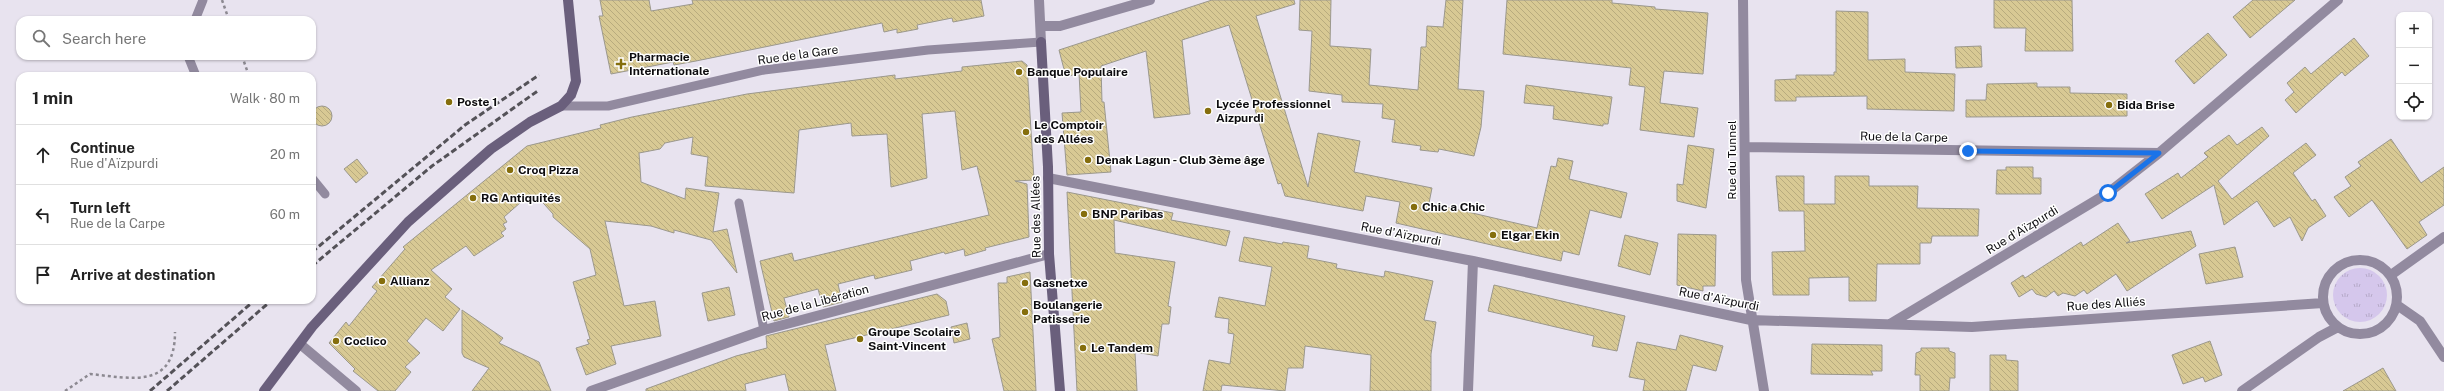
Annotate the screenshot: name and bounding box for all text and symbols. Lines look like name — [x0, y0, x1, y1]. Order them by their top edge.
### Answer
map controls — [2396, 12, 2432, 120]
button: + — [2396, 12, 2432, 48]
search box — [16, 16, 316, 60]
icon: search — [30, 27, 52, 49]
text: Search here — [62, 30, 146, 47]
street label: Rue de la Gare — [757, 42, 839, 68]
button: − — [2396, 48, 2432, 84]
place label: Pharmacie Internationale — [629, 50, 709, 78]
marker: Pharmacie Internationale — [616, 59, 626, 69]
place label: Banque Populaire — [1027, 65, 1128, 79]
marker: Banque Populaire — [1014, 67, 1024, 77]
button: locate — [2396, 84, 2432, 120]
text: 1 min — [32, 88, 73, 108]
text: Walk · 80 m — [230, 91, 300, 106]
place label: Poste 1 — [457, 95, 497, 109]
marker: Poste 1 — [444, 97, 454, 107]
place label: Lycée Professionnel Aizpurdi — [1216, 97, 1331, 125]
place label: Bida Brise — [2117, 98, 2175, 112]
marker: Bida Brise — [2104, 100, 2114, 110]
marker: Lycée Professionnel Aizpurdi — [1203, 106, 1213, 116]
place label: Le Comptoir des Allées — [1034, 118, 1104, 146]
street label: Rue du Tunnel — [1725, 120, 1739, 200]
marker: Le Comptoir des Allées — [1021, 127, 1031, 137]
street label: Rue de la Carpe — [1860, 129, 1948, 145]
text: Continue — [70, 139, 135, 156]
route end — [1959, 142, 1977, 160]
icon: ahead — [32, 144, 54, 166]
text: 20 m — [270, 147, 300, 162]
place label: Denak Lagun - Club 3ème âge — [1096, 153, 1265, 167]
marker: Denak Lagun - Club 3ème âge — [1083, 155, 1093, 165]
text: Rue d'Aïzpurdi — [70, 156, 158, 171]
place label: Croq Pizza — [518, 163, 579, 177]
marker: Croq Pizza — [505, 165, 515, 175]
street label: Rue des Allées — [1028, 176, 1044, 258]
route start — [2099, 184, 2117, 202]
place label: RG Antiquités — [481, 191, 561, 205]
marker: RG Antiquités — [468, 193, 478, 203]
text: Turn left — [70, 199, 131, 216]
place label: Chic a Chic — [1422, 200, 1486, 214]
marker: Chic a Chic — [1409, 202, 1419, 212]
street label: Rue d'Aïzpurdi — [1984, 203, 2061, 257]
icon: left — [32, 204, 54, 226]
text: 60 m — [270, 207, 300, 222]
place label: BNP Paribas — [1092, 207, 1163, 221]
marker: BNP Paribas — [1079, 209, 1089, 219]
text: Rue de la Carpe — [70, 216, 165, 231]
street label: Rue d'Aïzpurdi — [1360, 219, 1442, 249]
place label: Elgar Ekin — [1501, 228, 1559, 242]
marker: Elgar Ekin — [1488, 230, 1498, 240]
icon: arrive — [32, 264, 54, 286]
text: Arrive at destination — [70, 266, 215, 283]
place label: Allianz — [390, 274, 429, 288]
marker: Allianz — [377, 276, 387, 286]
place label: Gasnetxe — [1033, 276, 1088, 290]
marker: Gasnetxe — [1020, 278, 1030, 288]
street label: Rue de la Libération — [760, 282, 870, 324]
street label: Rue d'Aïzpurdi — [1678, 284, 1760, 314]
street label: Rue des Alliés — [2066, 294, 2146, 314]
place label: Boulangerie Patisserie — [1033, 298, 1103, 326]
marker: Boulangerie Patisserie — [1020, 307, 1030, 317]
place label: Groupe Scolaire Saint-Vincent — [868, 325, 960, 353]
place label: Coclico — [344, 334, 387, 348]
marker: Groupe Scolaire Saint-Vincent — [855, 334, 865, 344]
marker: Coclico — [331, 336, 341, 346]
place label: Le Tandem — [1091, 341, 1153, 355]
marker: Le Tandem — [1078, 343, 1088, 353]

